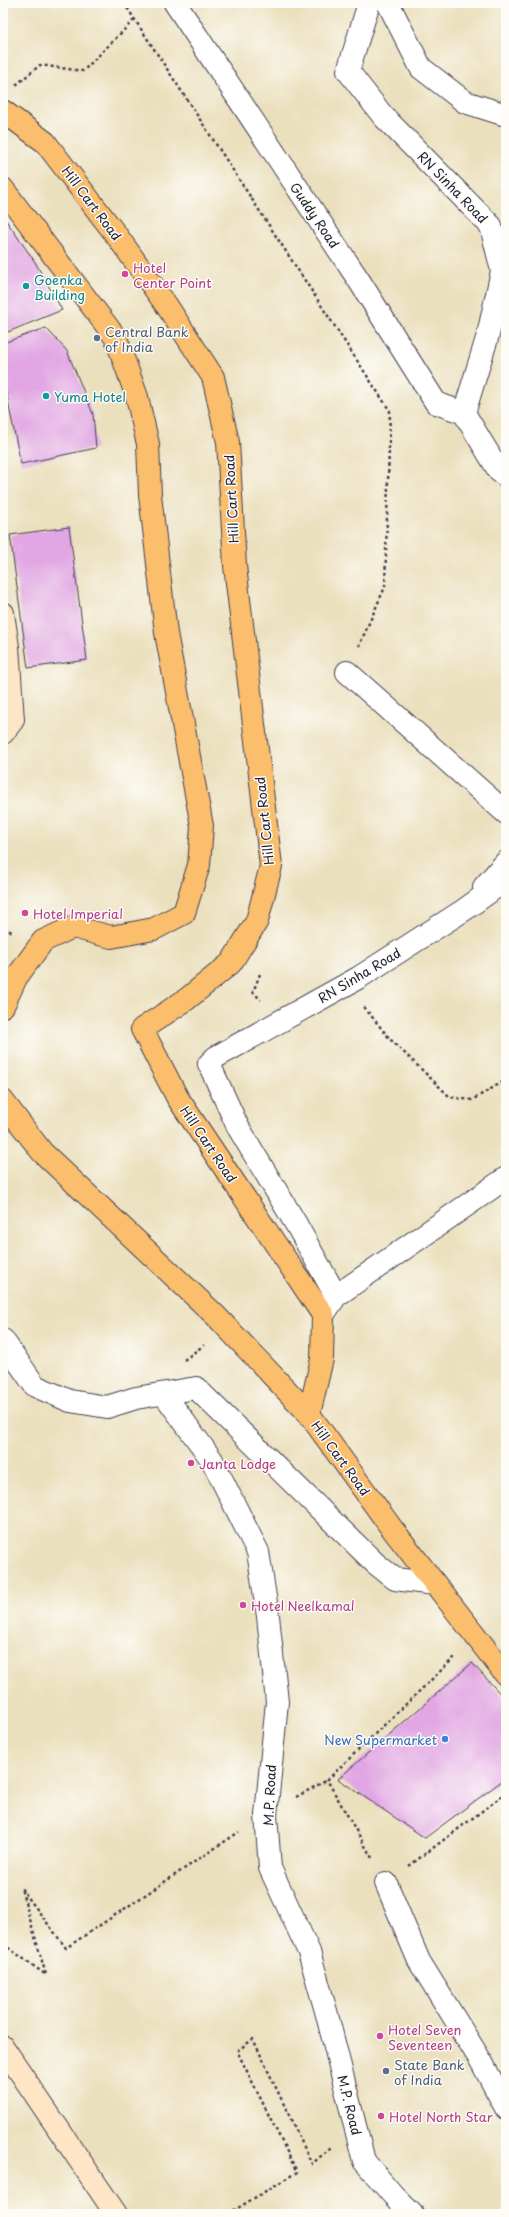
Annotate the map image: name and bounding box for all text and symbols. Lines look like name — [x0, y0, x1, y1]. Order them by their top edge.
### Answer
street label: RN Sinha Road — [414, 147, 492, 227]
street label: Hill Cart Road — [58, 162, 126, 244]
street label: Guddy Road — [286, 178, 344, 252]
place label: Hotel Center Point — [133, 258, 211, 292]
marker: Hotel Center Point — [120, 269, 130, 279]
place label: Goenka Building — [34, 270, 85, 304]
marker: Goenka Building — [21, 281, 31, 291]
place label: Central Bank of India — [105, 322, 189, 356]
marker: Central Bank of India — [92, 333, 102, 343]
place label: Yuma Hotel — [54, 387, 126, 406]
marker: Yuma Hotel — [41, 391, 51, 401]
street label: Hill Cart Road — [219, 454, 243, 544]
street label: Hill Cart Road — [250, 776, 278, 866]
place label: Hotel Imperial — [33, 904, 123, 923]
marker: Hotel Imperial — [20, 908, 30, 918]
street label: RN Sinha Road — [314, 943, 404, 1007]
street label: Hill Cart Road — [176, 1102, 242, 1186]
street label: Hill Cart Road — [307, 1416, 375, 1500]
place label: Janta Lodge — [199, 1454, 276, 1473]
marker: Janta Lodge — [186, 1458, 196, 1468]
place label: Hotel Neelkamal — [251, 1596, 355, 1615]
marker: Hotel Neelkamal — [238, 1600, 248, 1610]
place label: New Supermarket — [324, 1730, 437, 1749]
marker: New Supermarket — [440, 1734, 450, 1744]
street label: M.P. Road — [258, 1764, 280, 1826]
place label: Hotel Seven Seventeen — [388, 2020, 461, 2054]
marker: Hotel Seven Seventeen — [375, 2031, 385, 2041]
place label: State Bank of India — [394, 2055, 465, 2089]
marker: State Bank of India — [381, 2066, 391, 2076]
street label: M.P. Road — [333, 2073, 367, 2137]
place label: Hotel North Star — [389, 2107, 493, 2126]
marker: Hotel North Star — [376, 2111, 386, 2121]

